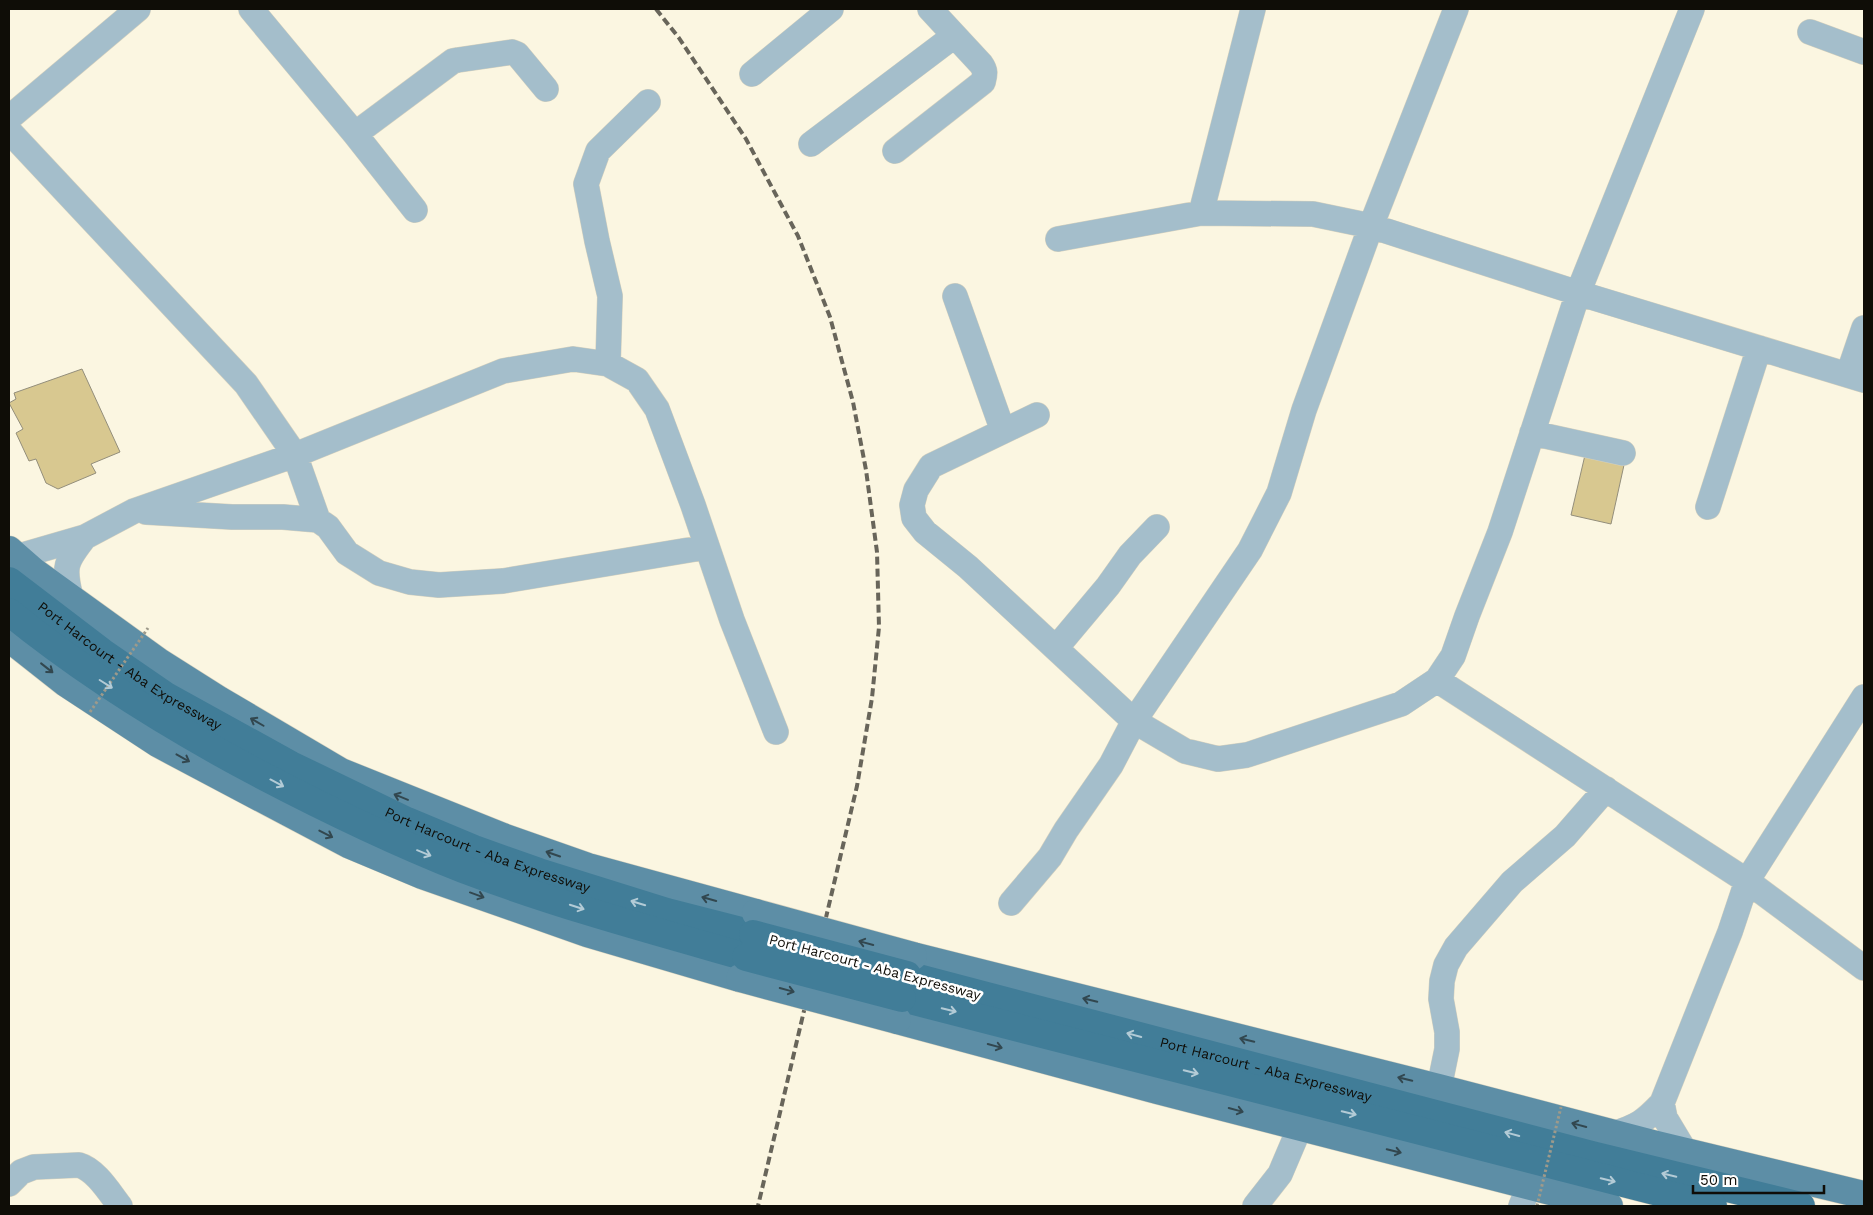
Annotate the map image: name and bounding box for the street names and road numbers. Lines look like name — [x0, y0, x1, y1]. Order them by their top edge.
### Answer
street label: Port Harcourt - Aba Expressway — [35, 598, 225, 734]
street label: Port Harcourt - Aba Expressway — [382, 804, 593, 896]
street label: Port Harcourt - Aba Expressway — [768, 931, 983, 1003]
street label: Port Harcourt - Aba Expressway — [1158, 1034, 1374, 1105]

